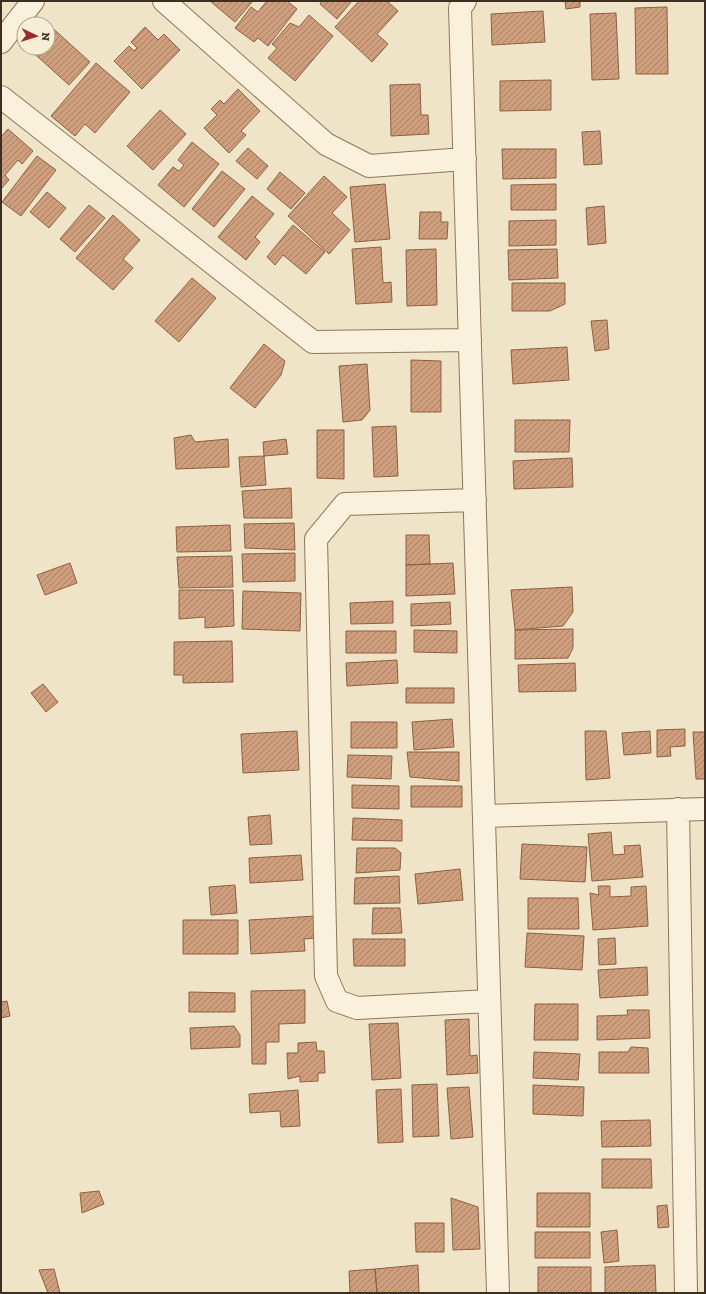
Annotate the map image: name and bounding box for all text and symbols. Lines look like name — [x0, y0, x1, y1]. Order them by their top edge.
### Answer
north arrow — [16, 16, 56, 56]
text: N — [39, 32, 52, 42]

